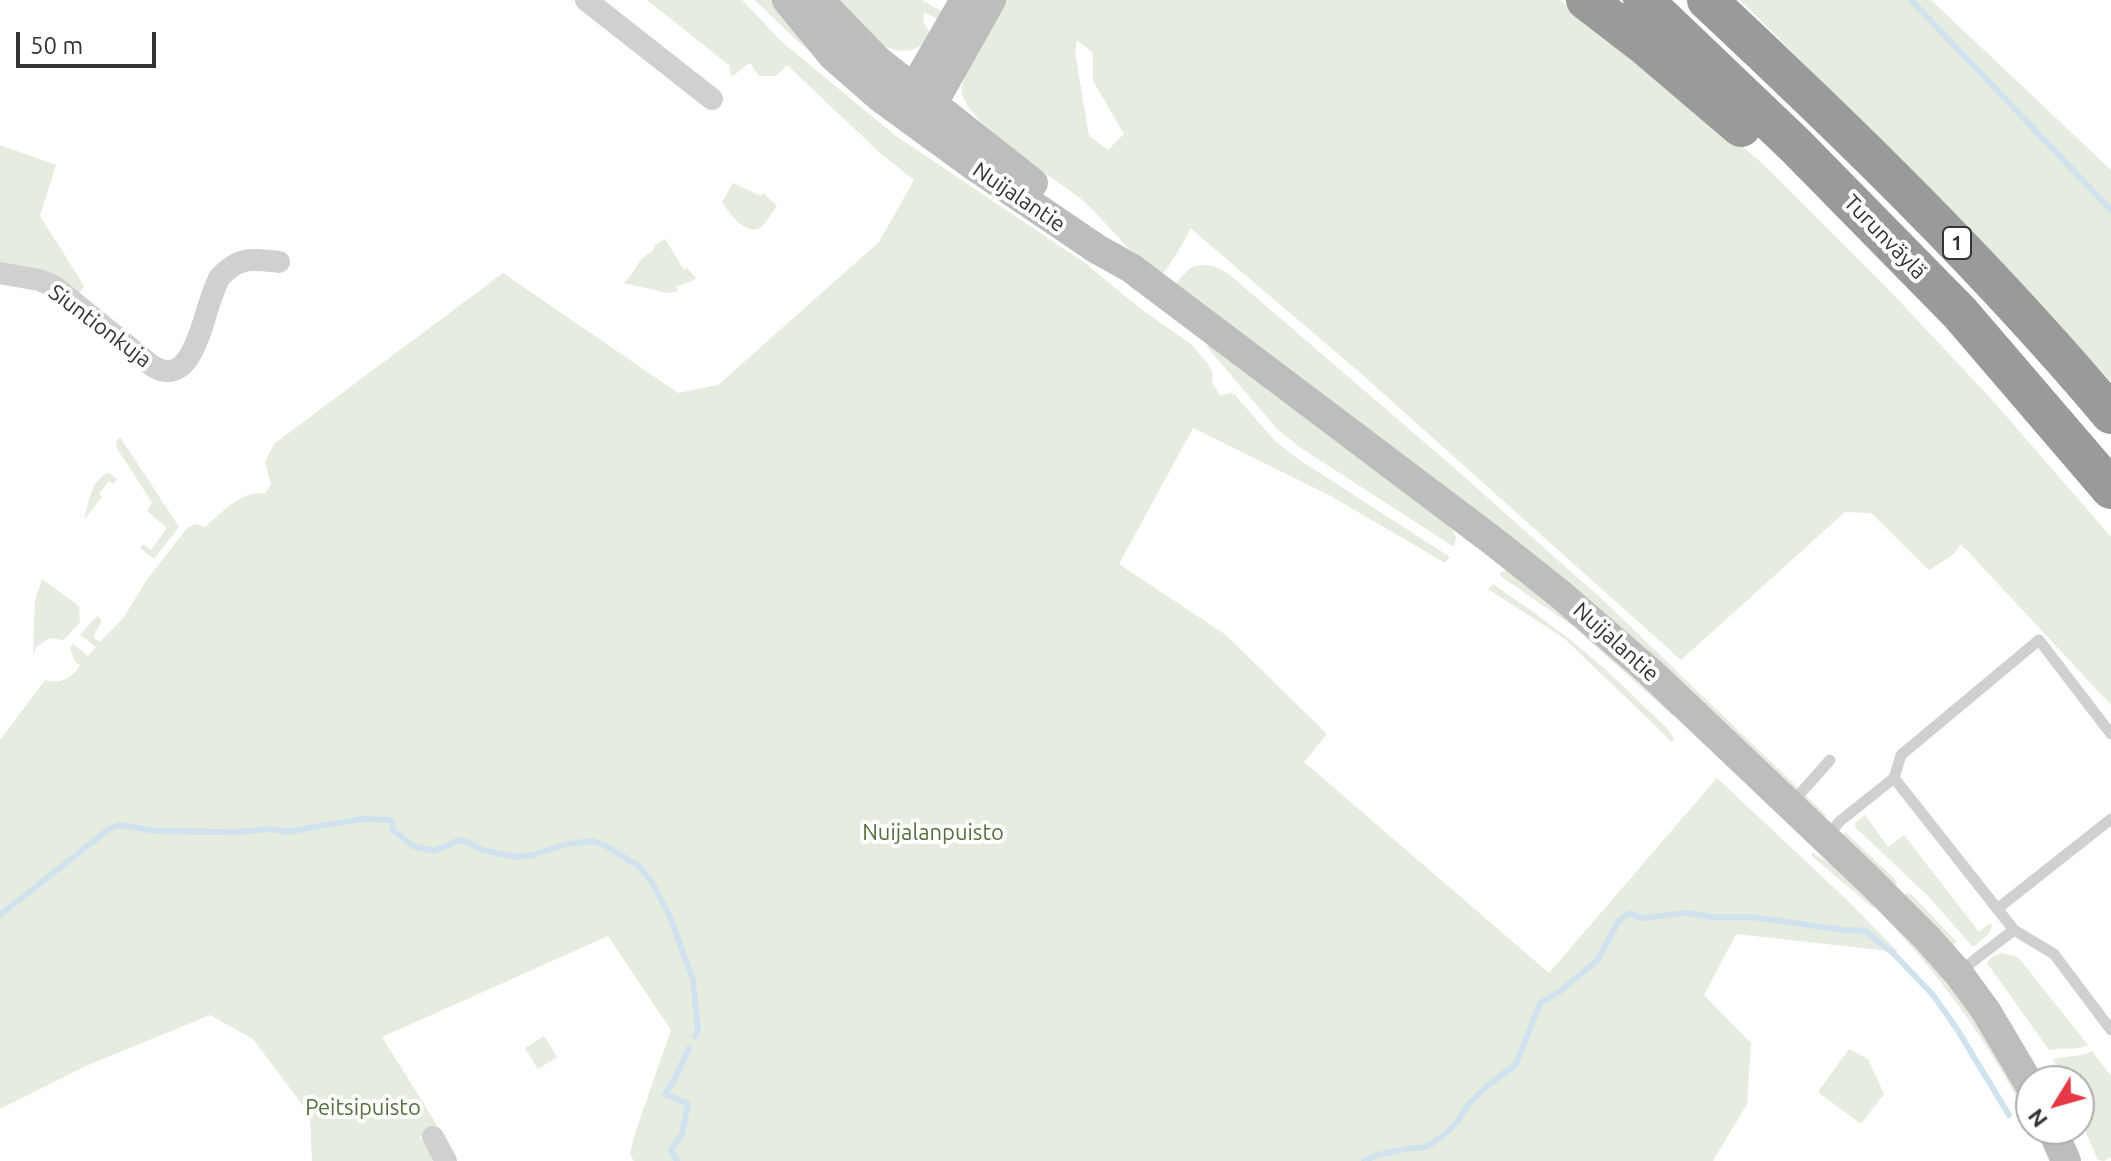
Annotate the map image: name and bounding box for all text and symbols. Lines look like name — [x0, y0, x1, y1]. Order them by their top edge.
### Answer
scale bar — [20, 16, 160, 66]
text: 50 m — [30, 32, 83, 59]
street label: Nuijalantie — [968, 156, 1070, 238]
street label: Turunväylä — [1838, 189, 1932, 285]
road number: 1 — [1943, 227, 1971, 259]
street label: Siuntionkuja — [43, 279, 157, 373]
street label: Nuijalantie — [1568, 597, 1664, 687]
park label: Nuijalanpuisto — [862, 820, 1004, 846]
north arrow — [2015, 1065, 2095, 1145]
park label: Peitsipuisto — [305, 1095, 421, 1121]
text: N — [2022, 1104, 2052, 1133]

